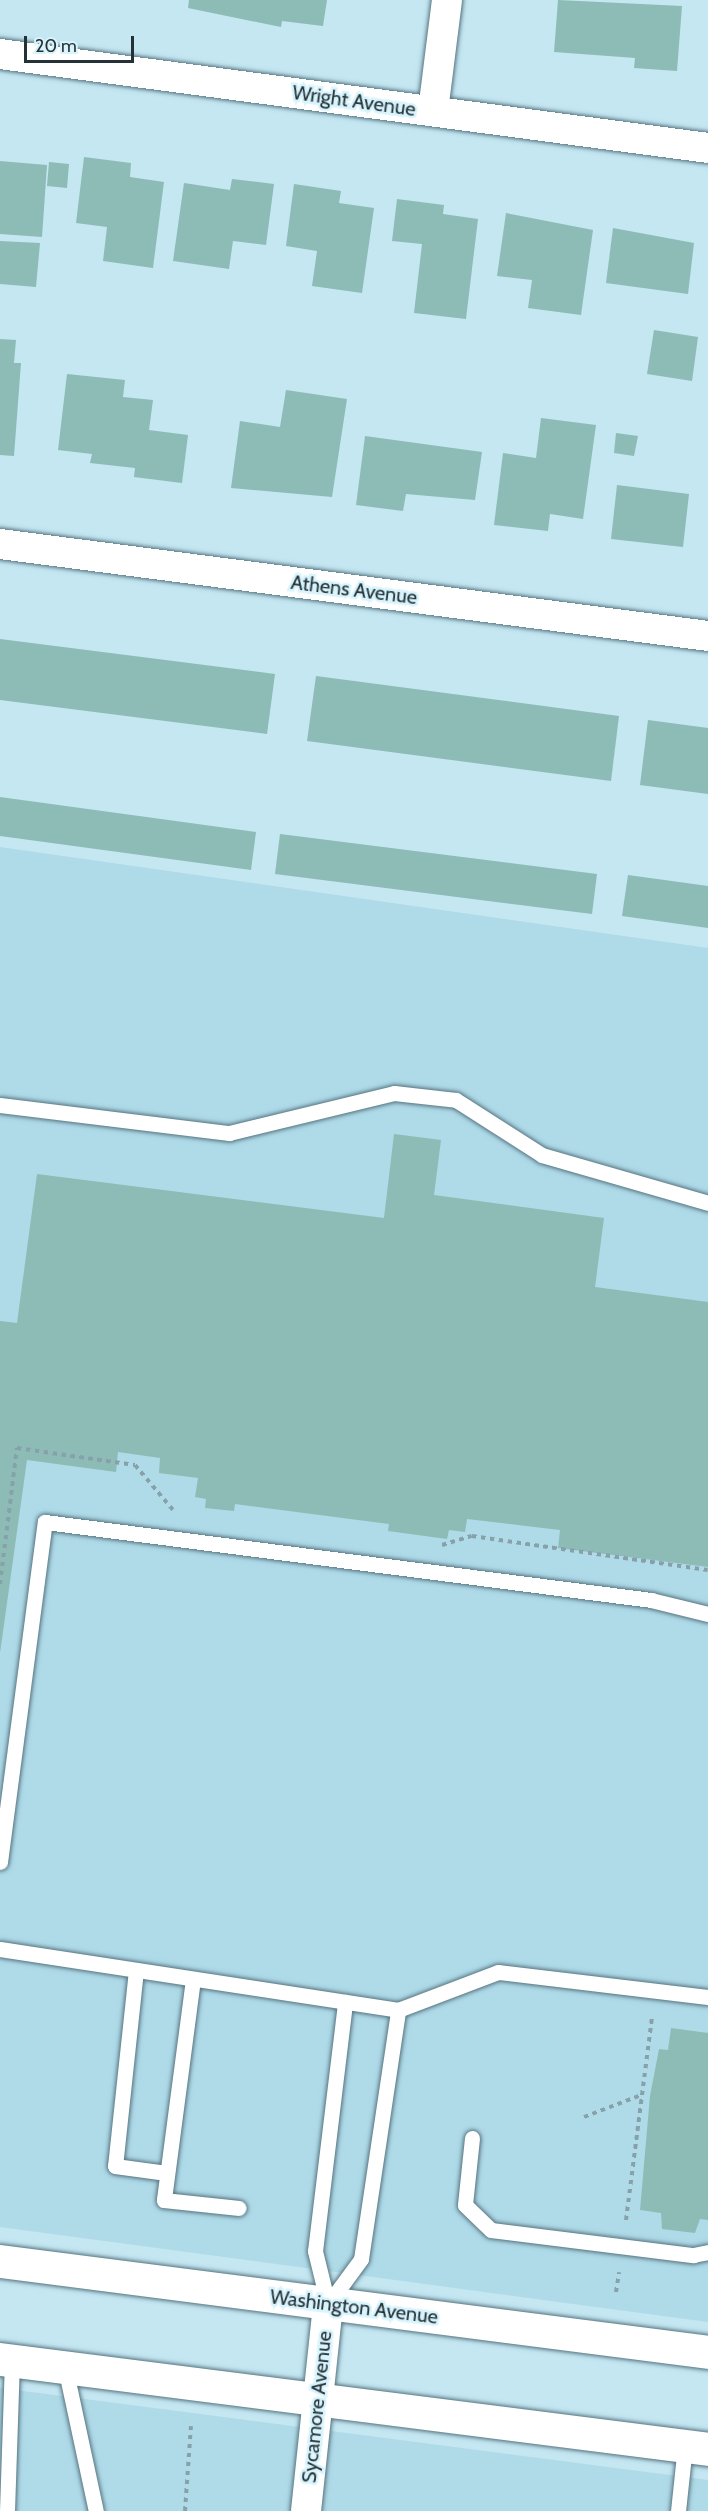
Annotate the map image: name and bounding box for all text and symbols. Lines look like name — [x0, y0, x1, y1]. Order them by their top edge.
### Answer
scale bar — [27, 24, 136, 62]
text: 20 m — [35, 35, 77, 57]
street label: Wright Avenue — [291, 80, 417, 122]
street label: Athens Avenue — [290, 570, 418, 610]
street label: Washington Avenue — [269, 2285, 439, 2329]
street label: Sycamore Avenue — [297, 2330, 337, 2484]

